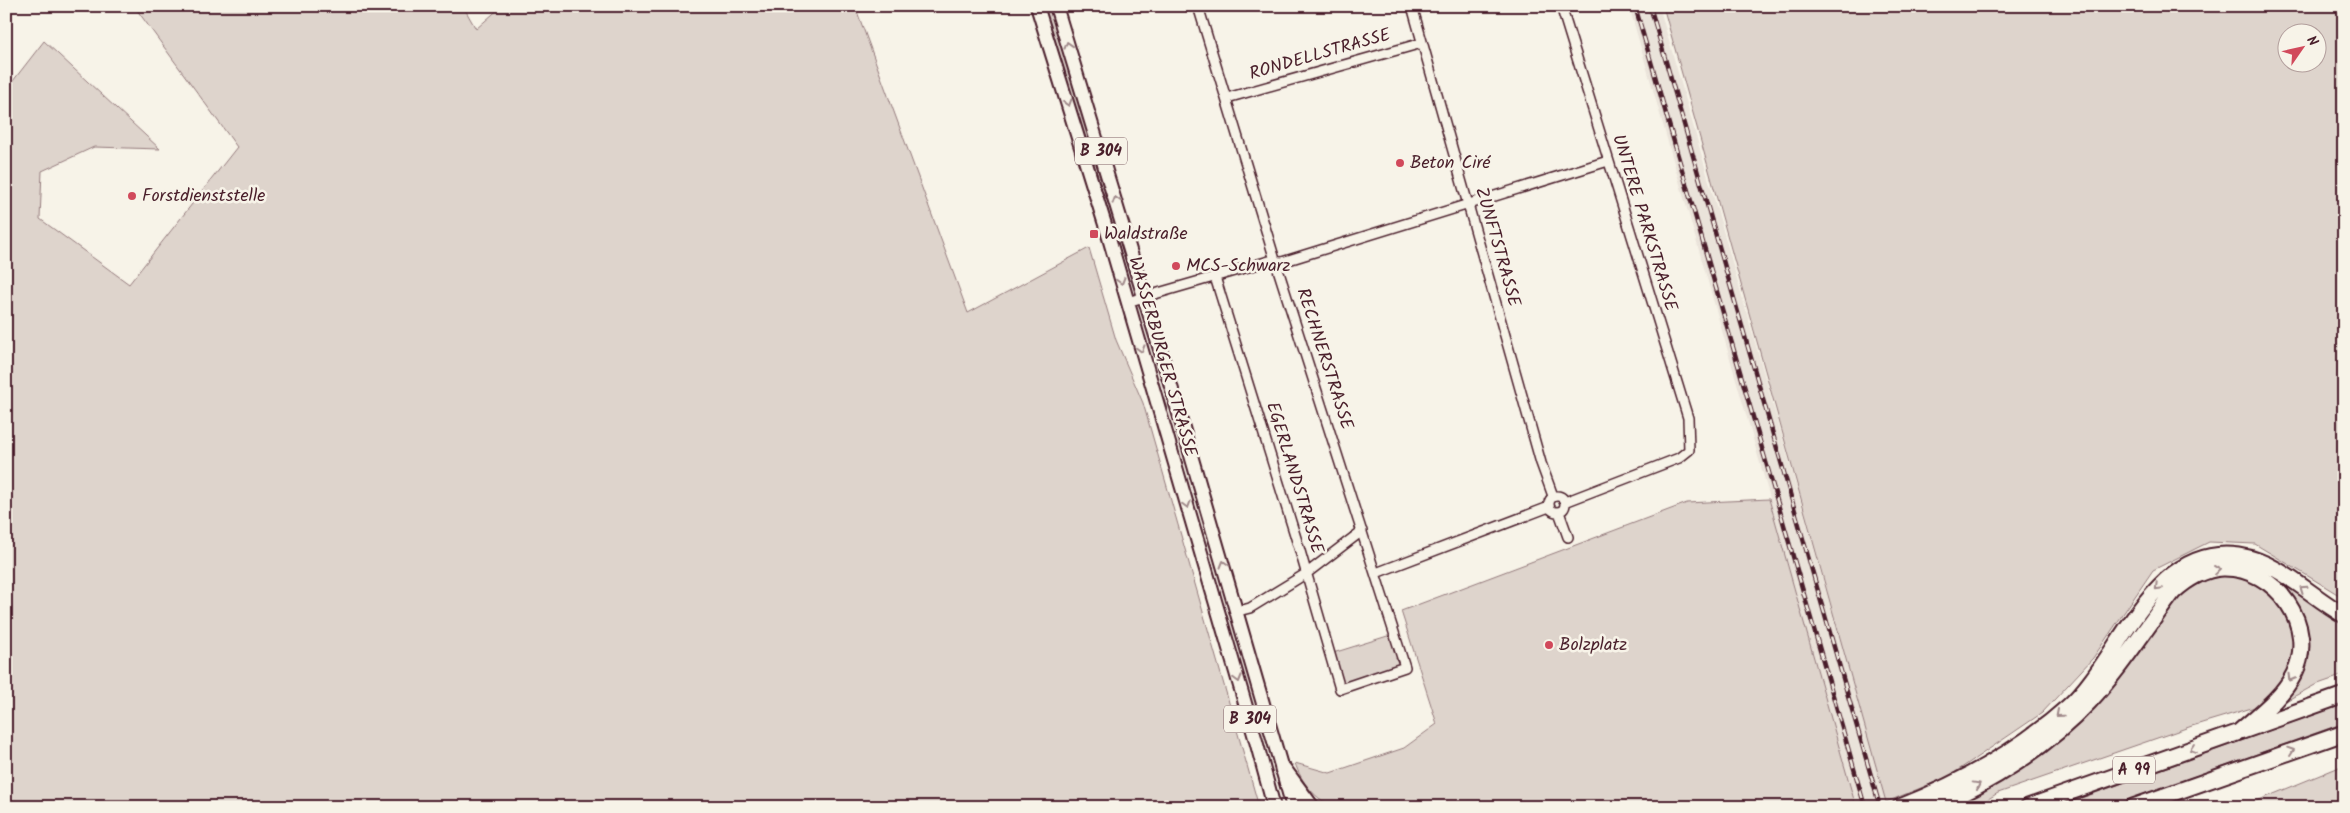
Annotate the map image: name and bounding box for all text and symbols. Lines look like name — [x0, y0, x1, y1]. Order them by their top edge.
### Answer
street label: RONDELLSTRASSE — [1246, 21, 1395, 89]
north arrow — [2278, 22, 2328, 72]
text: N — [2300, 31, 2324, 51]
one-way arrow — [1064, 41, 1074, 49]
one-way arrow — [1062, 98, 1072, 107]
street label: UNTERE PARKSTRASSE — [1603, 131, 1685, 315]
road number: B 304 — [1075, 138, 1127, 164]
place label: Beton Ciré — [1410, 149, 1492, 178]
marker: Beton Ciré — [1394, 157, 1406, 169]
place label: Forstdienststelle — [142, 182, 265, 211]
street label: ZUNFTSTRASSE — [1466, 184, 1528, 311]
marker: Forstdienststelle — [126, 190, 138, 202]
one-way arrow — [1111, 197, 1121, 205]
place label: Waldstraße — [1104, 220, 1188, 249]
marker: Waldstraße — [1088, 228, 1100, 240]
place label: MCS-Schwarz — [1186, 252, 1291, 281]
street label: WASSERBURGER STRASSE — [1119, 253, 1205, 461]
marker: MCS-Schwarz — [1170, 260, 1182, 272]
one-way arrow — [1116, 277, 1126, 285]
street label: RECHNERSTRASSE — [1287, 284, 1361, 434]
one-way arrow — [1136, 344, 1146, 352]
street label: EGERLANDSTRASSE — [1257, 398, 1331, 558]
one-way arrow — [1182, 500, 1192, 508]
one-way arrow — [1220, 561, 1230, 569]
one-way arrow — [2214, 565, 2222, 576]
one-way arrow — [2155, 581, 2164, 590]
one-way arrow — [2299, 586, 2309, 595]
place label: Bolzplatz — [1559, 631, 1627, 660]
marker: Bolzplatz — [1543, 639, 1555, 651]
one-way arrow — [2287, 673, 2297, 682]
one-way arrow — [1233, 674, 1243, 683]
road number: B 304 — [1224, 706, 1276, 732]
one-way arrow — [2056, 709, 2065, 717]
one-way arrow — [2190, 743, 2198, 753]
one-way arrow — [2286, 747, 2295, 757]
road number: A 99 — [2113, 756, 2155, 784]
one-way arrow — [1972, 781, 1981, 791]

